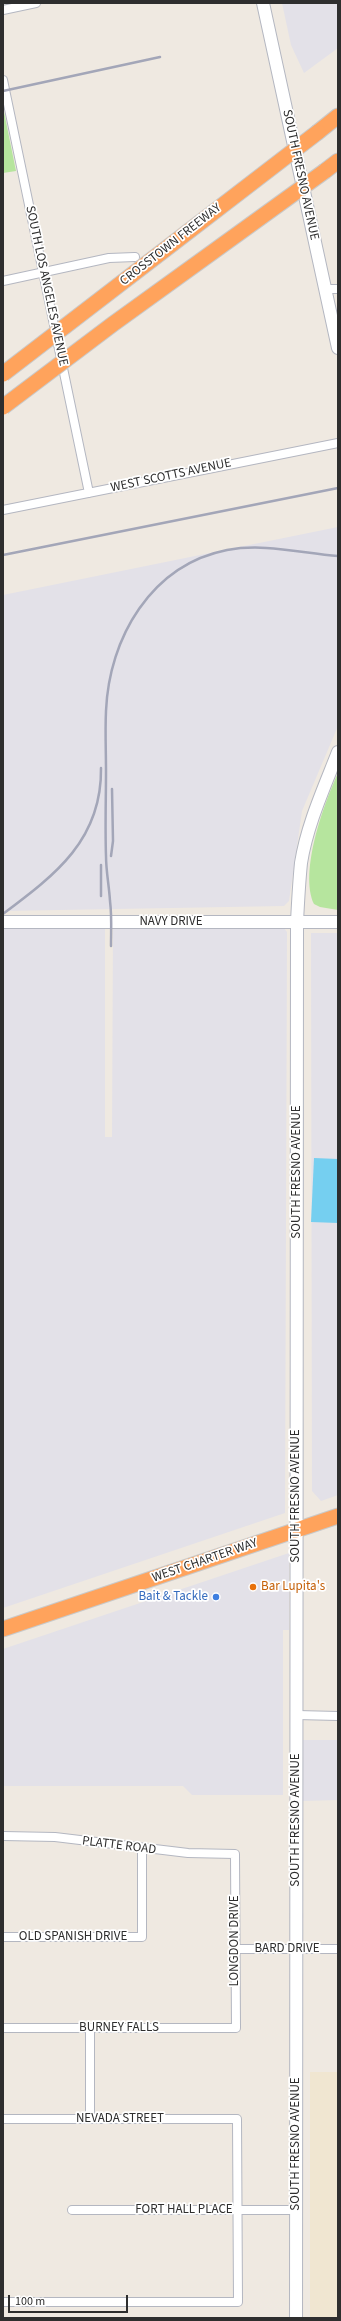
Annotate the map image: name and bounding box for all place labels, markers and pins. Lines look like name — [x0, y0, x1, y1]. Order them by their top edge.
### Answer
place label: Bar Lupita's — [261, 1579, 325, 1595]
marker: Bar Lupita's — [248, 1582, 258, 1592]
place label: Bait & Tackle — [138, 1589, 208, 1605]
marker: Bait & Tackle — [211, 1592, 221, 1602]

